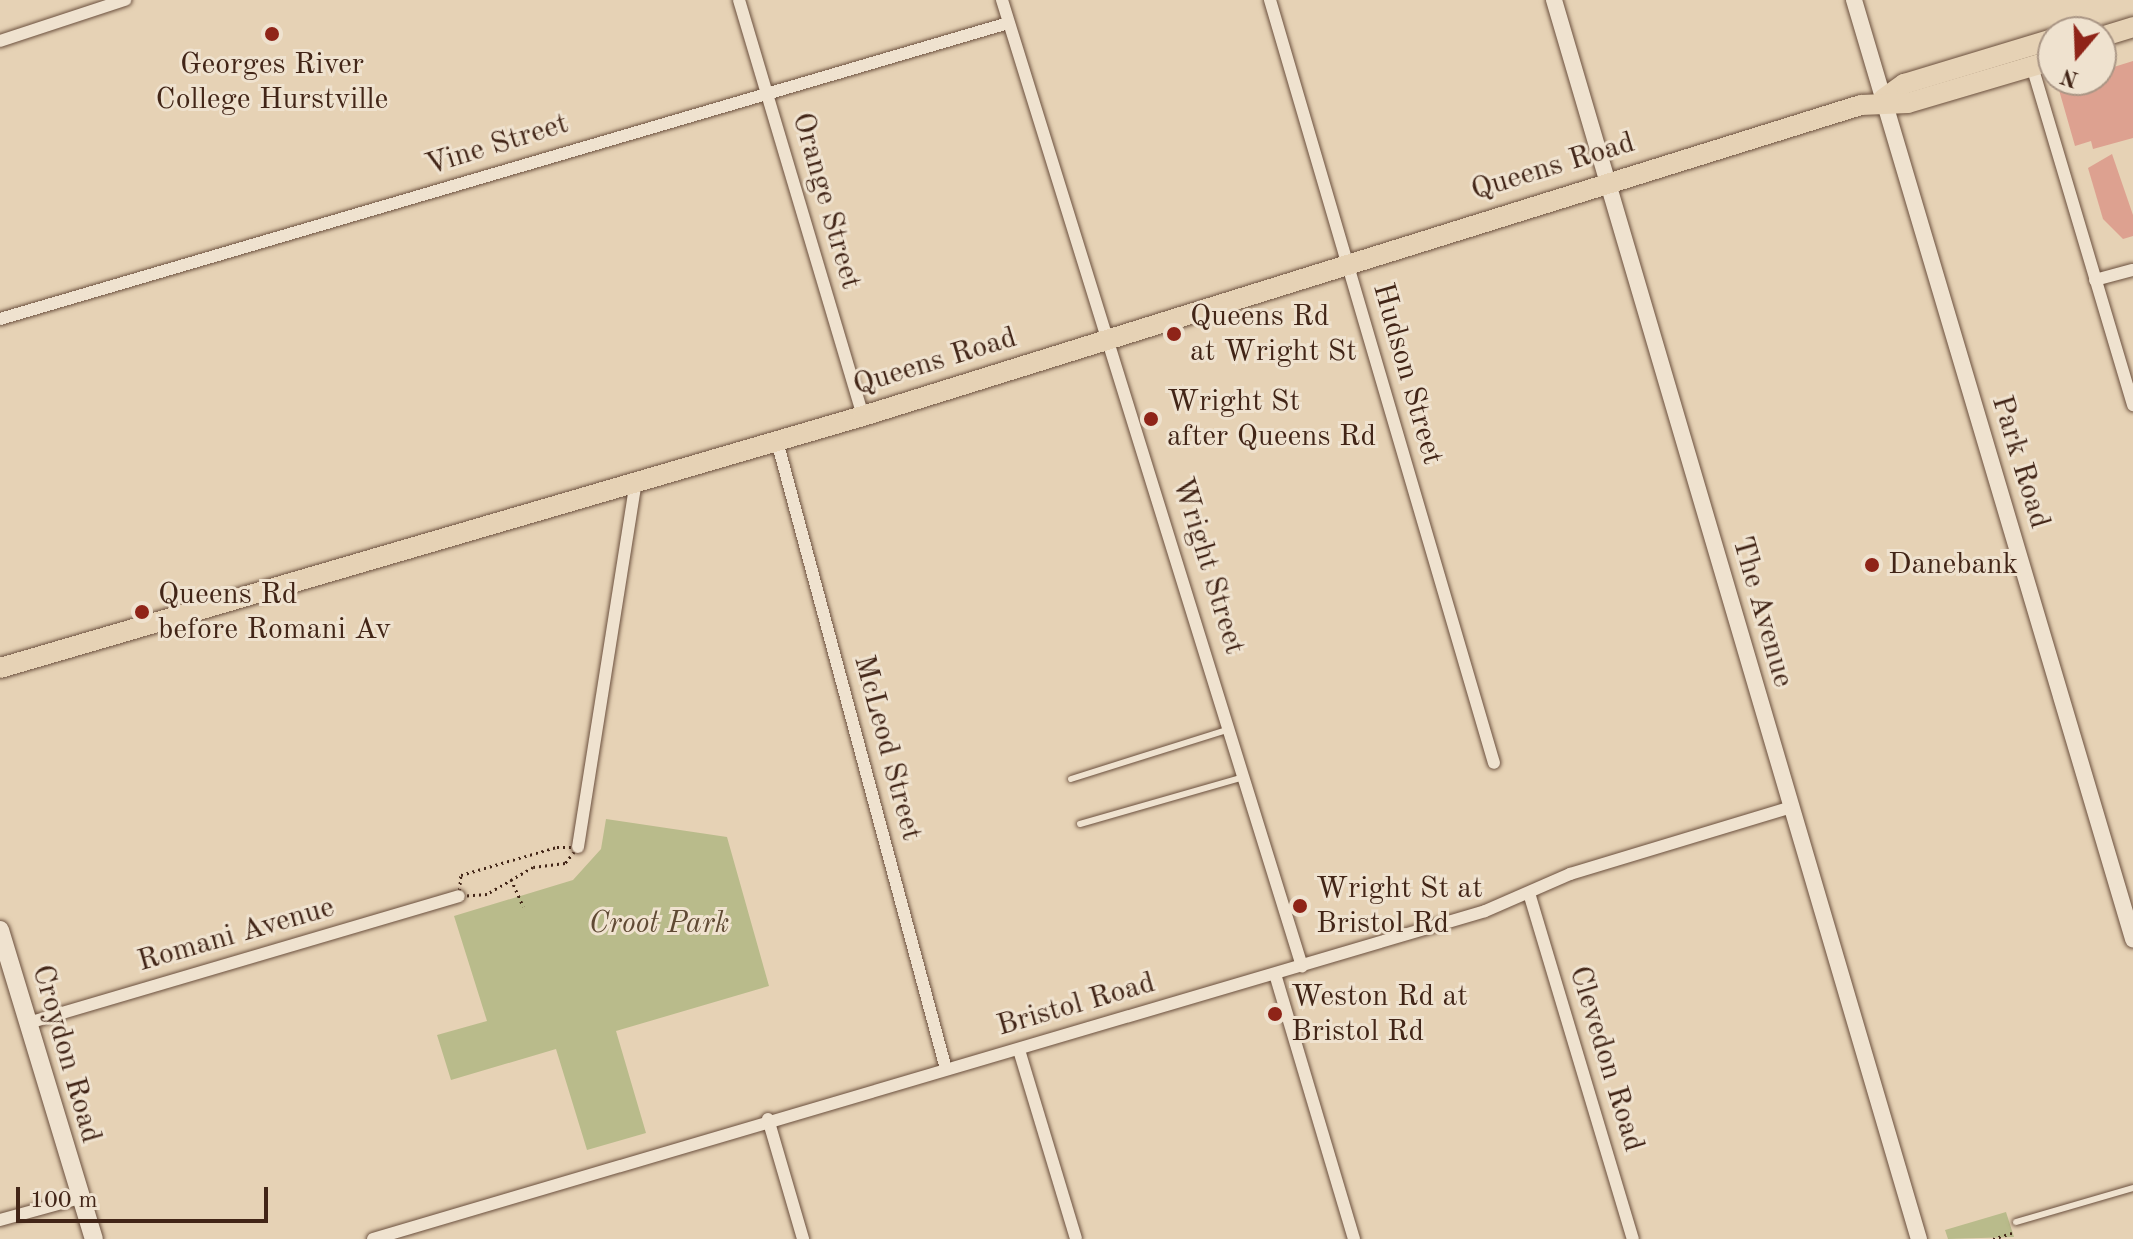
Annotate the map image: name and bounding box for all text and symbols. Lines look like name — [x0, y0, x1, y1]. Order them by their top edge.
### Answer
north arrow — [2037, 16, 2117, 96]
marker: Georges River College Hurstville — [263, 25, 281, 43]
place label: Georges River College Hurstville — [156, 47, 388, 118]
text: N — [2058, 64, 2081, 90]
street label: Vine Street — [421, 106, 573, 184]
street label: Orange Street — [784, 108, 868, 294]
street label: Queens Road — [1467, 125, 1639, 209]
street label: Hudson Street — [1364, 279, 1450, 469]
place label: Queens Rd at Wright St — [1190, 299, 1357, 370]
street label: Queens Road — [849, 320, 1021, 404]
marker: Queens Rd at Wright St — [1165, 325, 1183, 343]
place label: Wright St after Queens Rd — [1167, 384, 1376, 454]
street label: Park Road — [1983, 391, 2057, 533]
marker: Wright St after Queens Rd — [1142, 410, 1160, 428]
street label: Wright Street — [1164, 473, 1252, 659]
street label: The Avenue — [1723, 532, 1801, 692]
place label: Danebank — [1888, 547, 2018, 583]
marker: Danebank — [1863, 556, 1881, 574]
place label: Queens Rd before Romani Av — [158, 577, 391, 648]
marker: Queens Rd before Romani Av — [133, 603, 151, 621]
street label: McLeod Street — [845, 651, 929, 845]
place label: Wright St at Bristol Rd — [1316, 871, 1483, 942]
street label: Romani Avenue — [133, 890, 339, 980]
marker: Wright St at Bristol Rd — [1291, 897, 1309, 915]
park label: Croot Park — [589, 906, 729, 942]
street label: Croydon Road — [23, 961, 109, 1147]
street label: Clevedon Road — [1561, 962, 1651, 1156]
street label: Bristol Road — [993, 965, 1159, 1045]
place label: Weston Rd at Bristol Rd — [1291, 979, 1468, 1050]
marker: Weston Rd at Bristol Rd — [1266, 1005, 1284, 1023]
scale bar — [20, 1171, 272, 1221]
text: 100 m — [30, 1189, 98, 1213]

